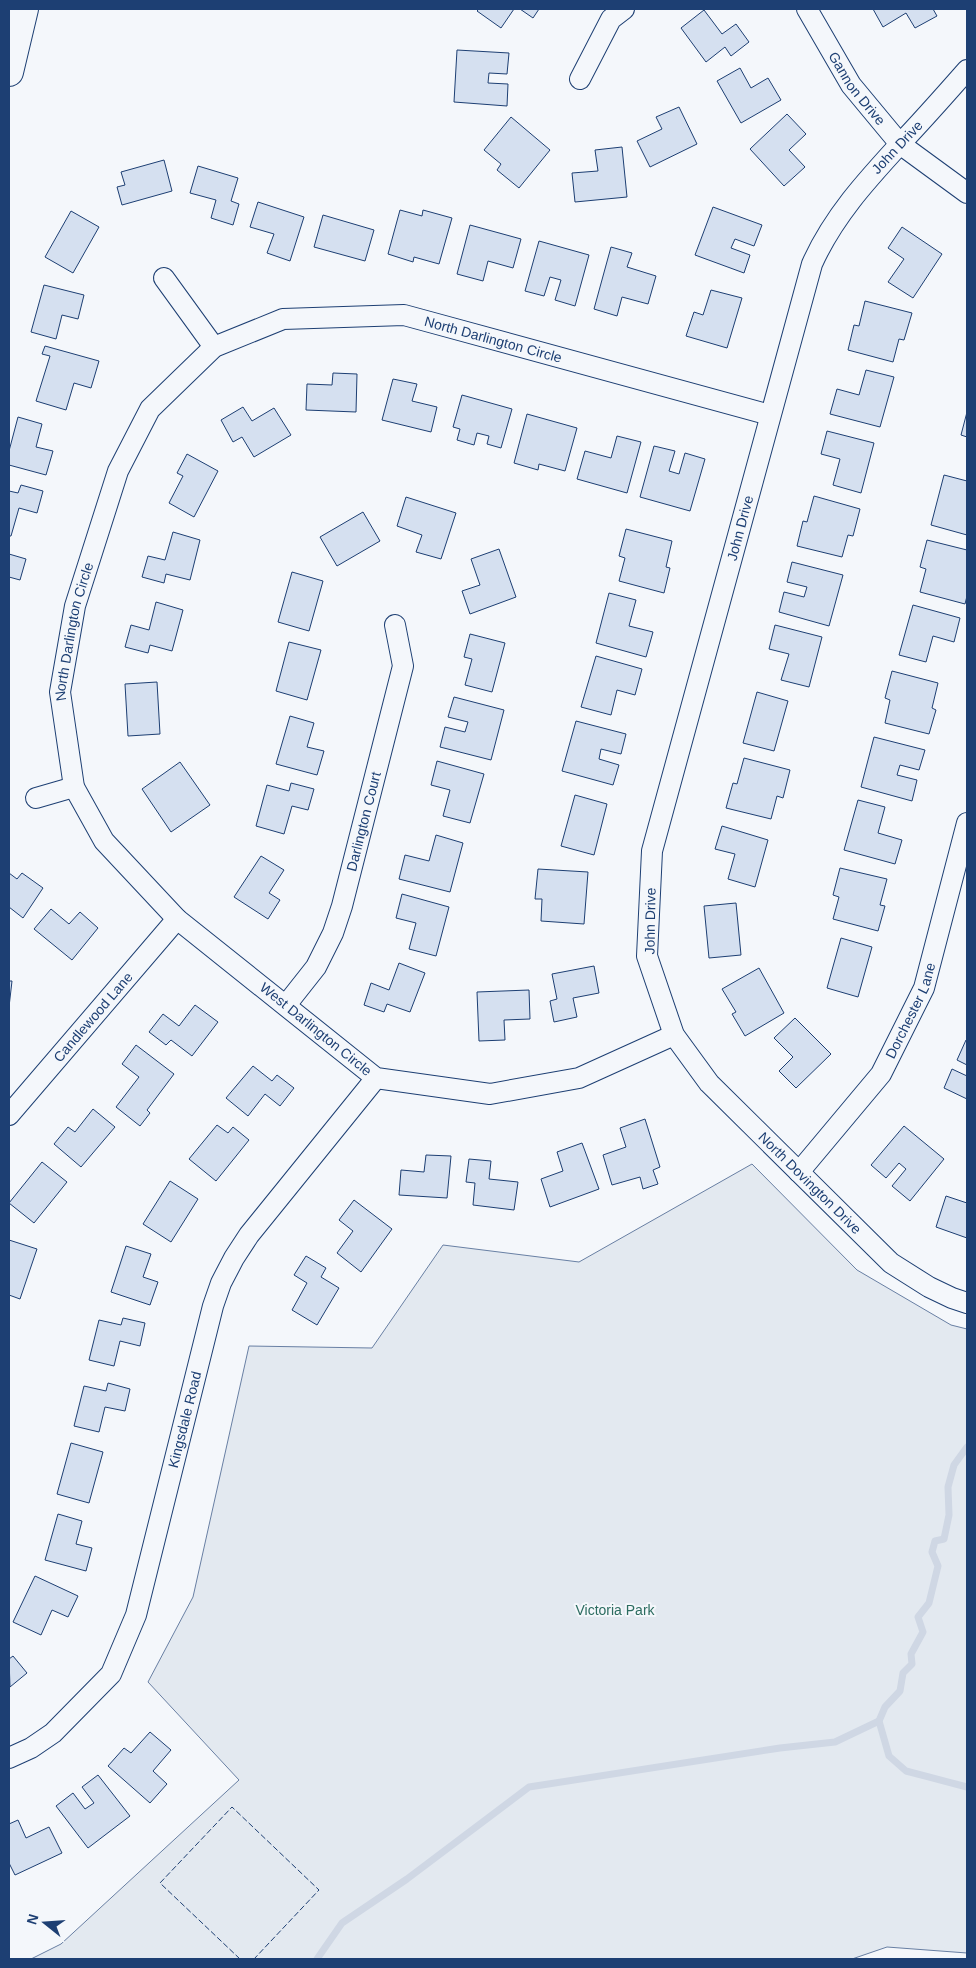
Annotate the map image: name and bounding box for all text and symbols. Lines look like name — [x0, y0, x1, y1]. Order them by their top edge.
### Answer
street label: Gannon Drive — [826, 49, 889, 128]
street label: John Drive — [868, 117, 926, 177]
street label: North Darlington Circle — [423, 313, 564, 366]
street label: John Drive — [724, 493, 756, 562]
street label: North Darlington Circle — [52, 560, 96, 702]
street label: Darlington Court — [343, 770, 384, 873]
street label: John Drive — [641, 887, 659, 955]
street label: Dorchester Lane — [882, 961, 938, 1061]
street label: Candlewood Lane — [50, 969, 136, 1065]
street label: West Darlington Circle — [257, 979, 375, 1079]
street label: North Dovington Drive — [755, 1129, 865, 1237]
street label: Kingsdale Road — [165, 1370, 204, 1470]
park label: Victoria Park — [575, 1602, 656, 1618]
north arrow — [20, 1898, 70, 1948]
text: N — [23, 1912, 42, 1926]

